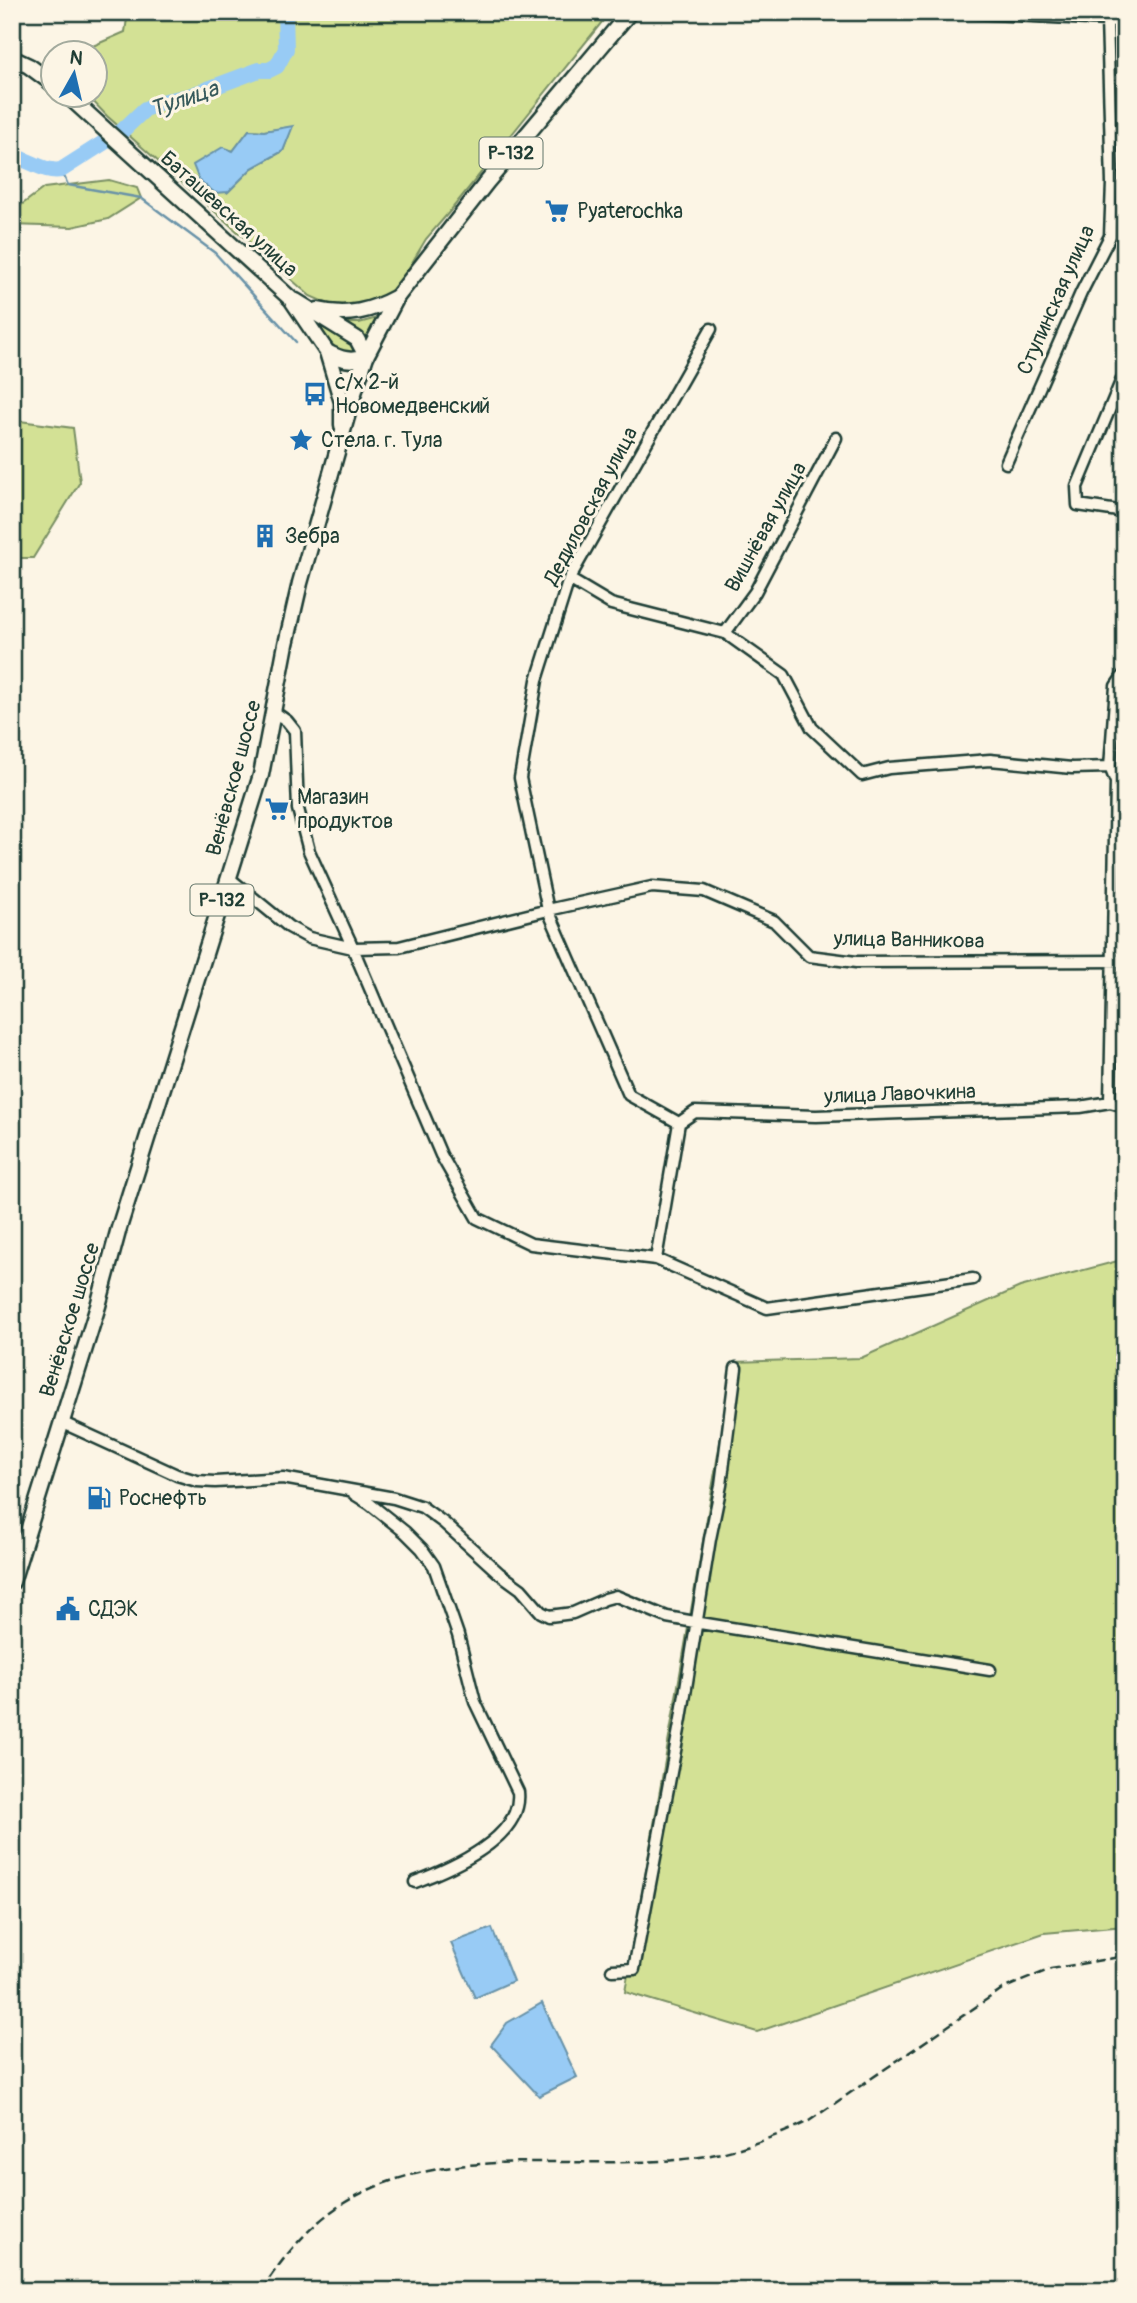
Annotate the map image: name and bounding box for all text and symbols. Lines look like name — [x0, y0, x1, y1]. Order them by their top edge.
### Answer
north arrow — [38, 38, 108, 108]
text: N — [68, 45, 84, 71]
water label: Тулица — [146, 73, 223, 124]
road number: Р-132 — [480, 138, 542, 168]
street label: Баташевская улица — [154, 145, 304, 283]
supermarket icon: Pyaterochka — [543, 197, 571, 225]
place label: Pyaterochka — [577, 198, 683, 225]
street label: Ступинская улица — [1011, 221, 1101, 379]
place label: с/х 2-й Новомедвенский — [335, 369, 490, 420]
bus stop icon: с/х 2-й Новомедвенский — [301, 380, 329, 408]
street label: Дедиловская улица — [537, 422, 644, 591]
place icon: Стела. г. Тула — [287, 426, 315, 454]
place label: Стела. г. Тула — [321, 427, 443, 454]
street label: Вишнёвая улица — [719, 457, 813, 597]
building icon: Зебра — [251, 522, 279, 550]
place label: Зебра — [285, 523, 340, 550]
street label: Венёвское шоссе — [200, 697, 268, 859]
place label: Магазин продуктов — [297, 784, 393, 835]
supermarket icon: Магазин продуктов — [263, 795, 291, 823]
road number: Р-132 — [190, 885, 254, 916]
street label: улица Ванникова — [832, 925, 985, 955]
street label: улица Лавочкина — [823, 1078, 976, 1110]
street label: Венёвское шоссе — [34, 1239, 106, 1400]
fuel station icon: Роснефть — [85, 1484, 113, 1512]
place label: Роснефть — [119, 1485, 207, 1512]
public building icon: СДЭК — [54, 1595, 82, 1623]
place label: СДЭК — [88, 1596, 138, 1623]

